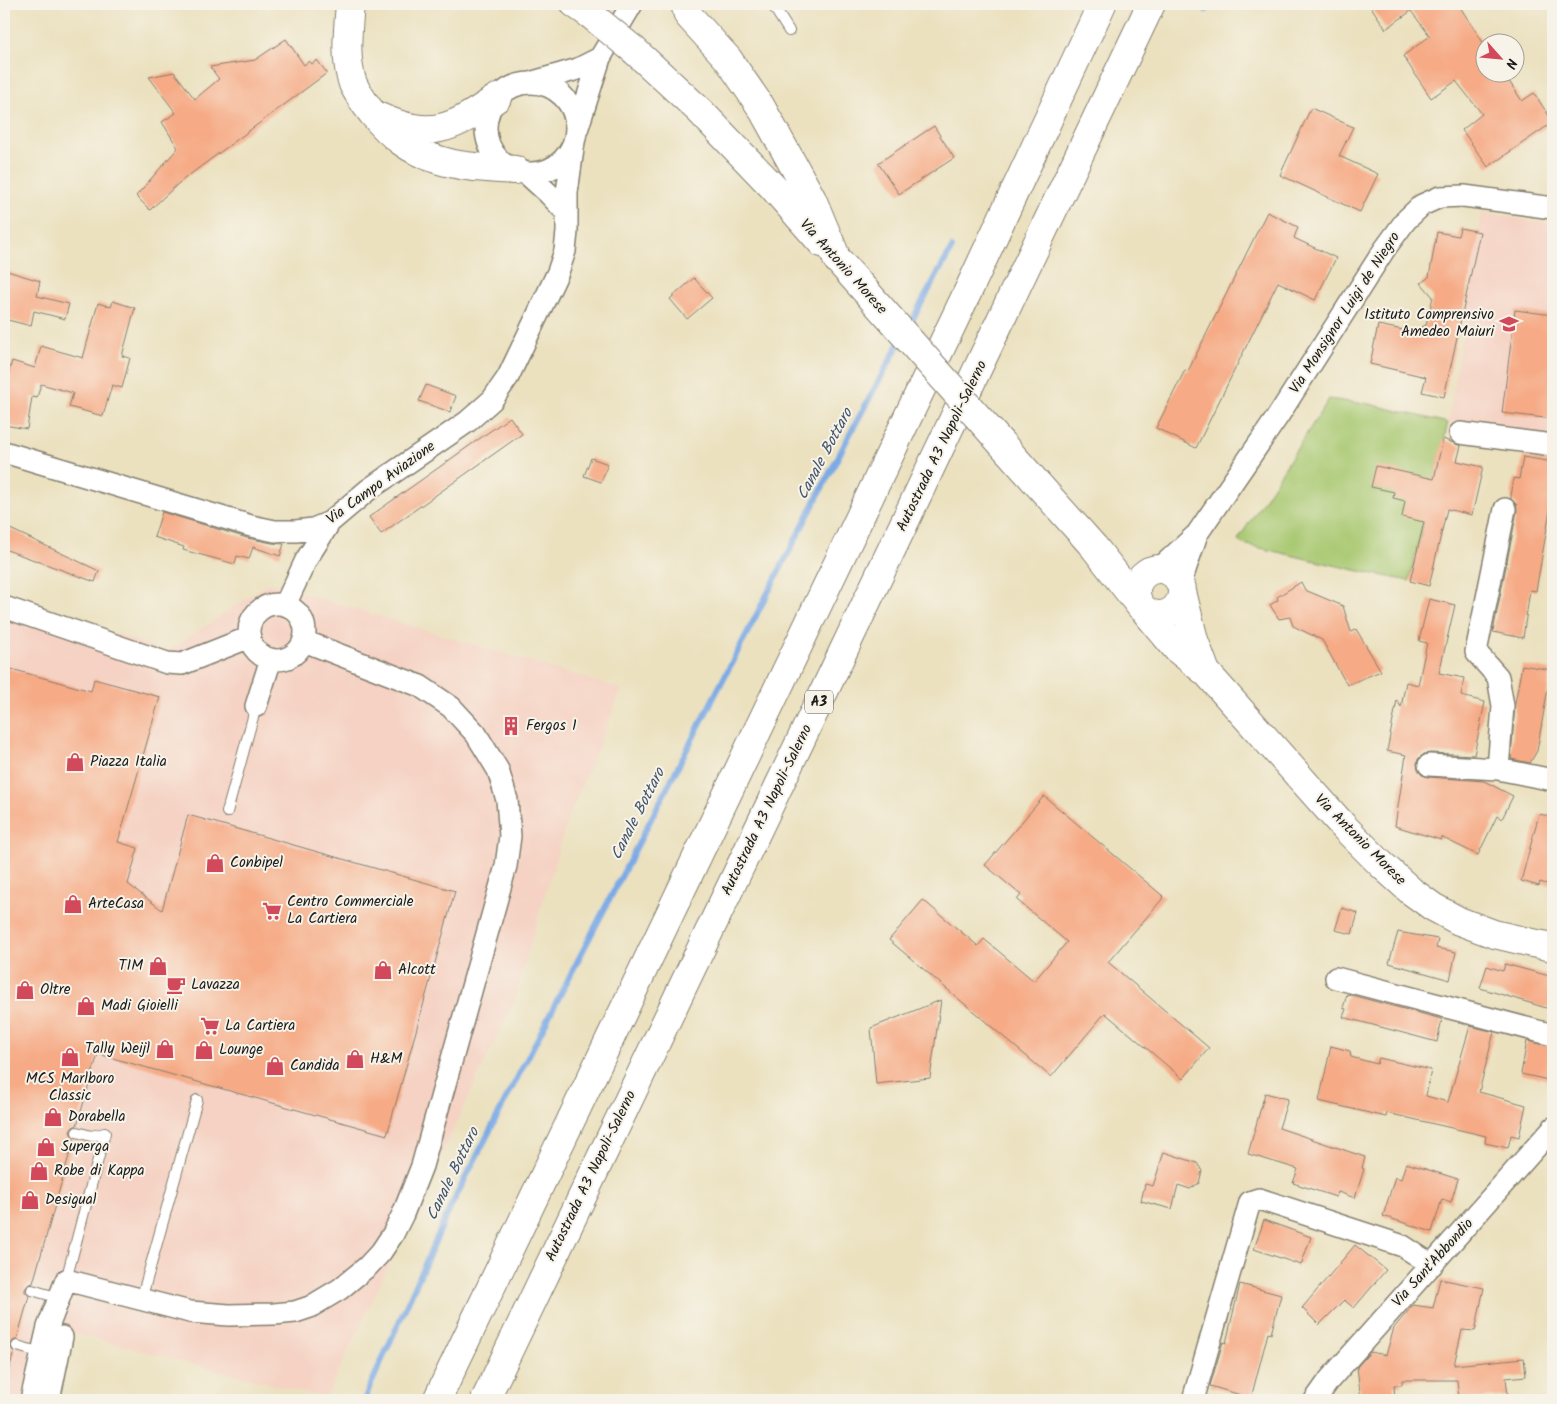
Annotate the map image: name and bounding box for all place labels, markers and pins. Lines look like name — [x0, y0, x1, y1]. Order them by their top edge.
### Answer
place label: Istituto Comprensivo Amedeo Maiuri — [1364, 303, 1495, 344]
school or university icon: Istituto Comprensivo Amedeo Maiuri — [1498, 313, 1520, 335]
place label: Fergos 1 — [526, 714, 577, 738]
building icon: Fergos 1 — [500, 715, 522, 737]
place label: Piazza Italia — [90, 750, 167, 774]
shop icon: Piazza Italia — [64, 751, 86, 773]
place label: Conbipel — [230, 851, 283, 875]
shop icon: Conbipel — [204, 852, 226, 874]
place label: Centro Commerciale La Cartiera — [287, 890, 414, 931]
place label: ArteCasa — [88, 892, 144, 916]
shop icon: ArteCasa — [62, 893, 84, 915]
supermarket icon: Centro Commerciale La Cartiera — [261, 900, 283, 922]
place label: TIM — [118, 954, 143, 978]
shop icon: TIM — [147, 955, 169, 977]
place label: Alcott — [398, 958, 436, 982]
shop icon: Alcott — [372, 959, 394, 981]
place label: Lavazza — [191, 973, 240, 997]
cafe icon: Lavazza — [165, 974, 187, 996]
place label: Oltre — [40, 978, 71, 1002]
shop icon: Oltre — [14, 979, 36, 1001]
place label: Madi Gioielli — [101, 994, 179, 1018]
shop icon: Madi Gioielli — [75, 995, 97, 1017]
place label: La Cartiera — [225, 1014, 295, 1038]
supermarket icon: La Cartiera — [199, 1015, 221, 1037]
place label: Tally Weijl — [85, 1037, 150, 1061]
shop icon: Tally Weijl — [154, 1038, 176, 1060]
place label: Lounge — [219, 1038, 263, 1062]
shop icon: Lounge — [193, 1039, 215, 1061]
shop icon: MCS Marlboro Classic — [59, 1046, 81, 1068]
place label: H&M — [370, 1047, 403, 1071]
shop icon: H&M — [344, 1048, 366, 1070]
place label: Candida — [290, 1054, 340, 1078]
shop icon: Candida — [264, 1055, 286, 1077]
place label: MCS Marlboro Classic — [26, 1067, 115, 1108]
place label: Dorabella — [68, 1105, 125, 1129]
shop icon: Dorabella — [42, 1106, 64, 1128]
place label: Superga — [61, 1135, 109, 1159]
shop icon: Superga — [35, 1136, 57, 1158]
place label: Robe di Kappa — [54, 1159, 145, 1183]
shop icon: Robe di Kappa — [28, 1160, 50, 1182]
place label: Desigual — [45, 1188, 97, 1212]
shop icon: Desigual — [19, 1189, 41, 1211]

